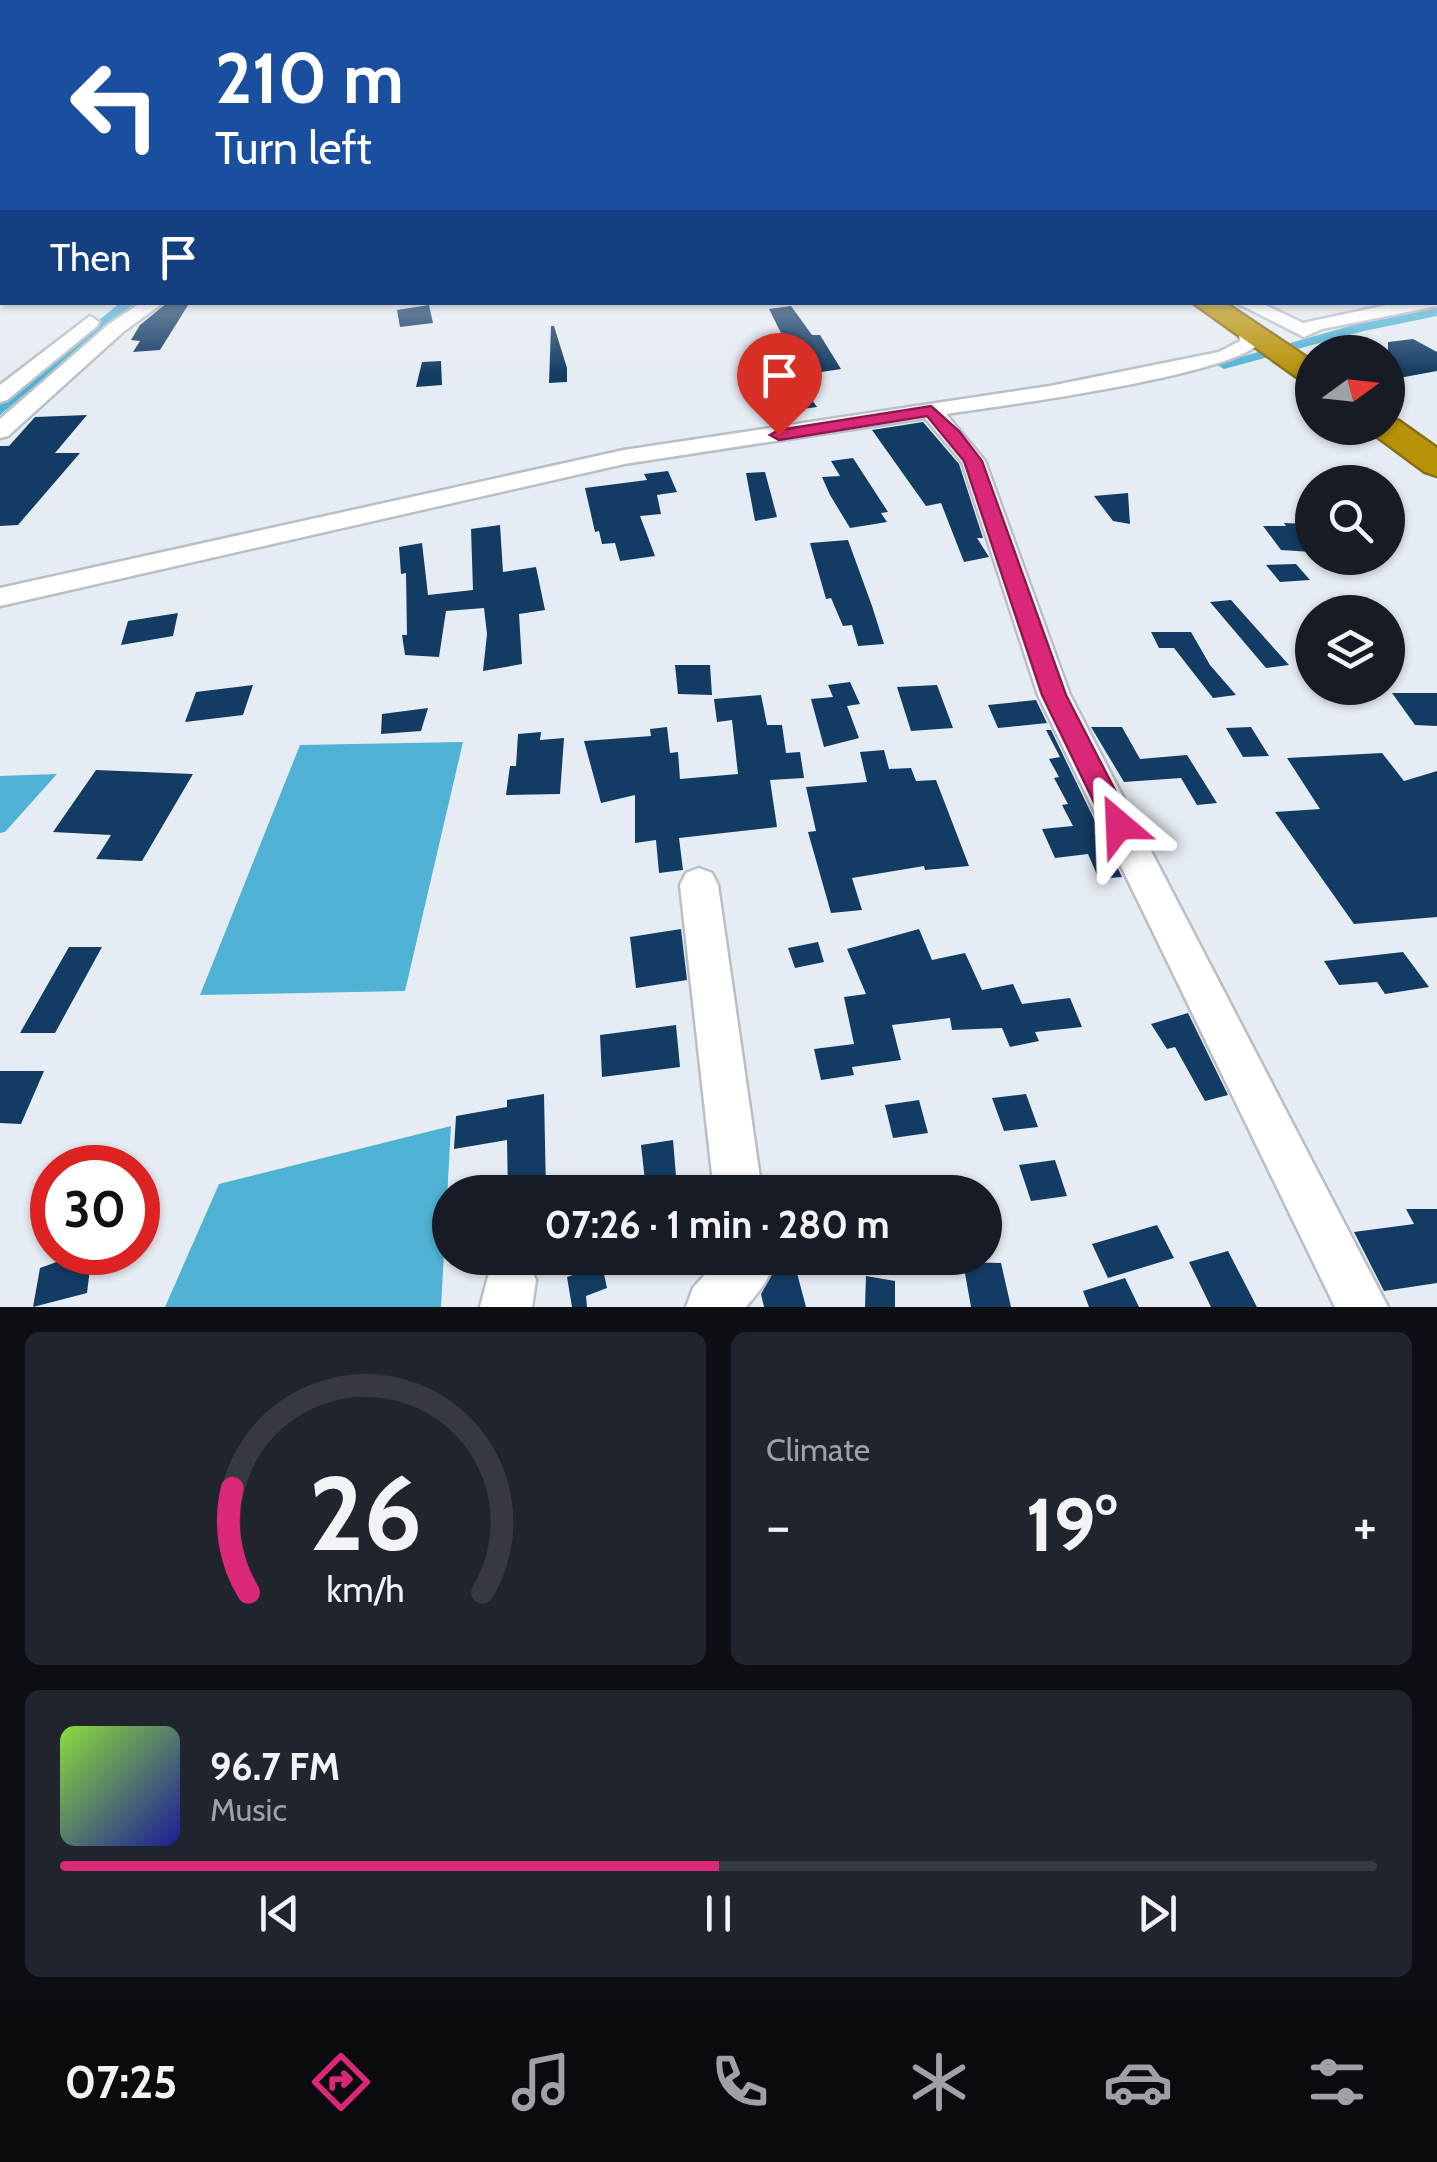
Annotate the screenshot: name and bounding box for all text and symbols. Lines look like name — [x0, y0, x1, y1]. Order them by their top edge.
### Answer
text: 210 m — [215, 35, 404, 121]
icon: left — [50, 40, 180, 170]
text: Turn left — [215, 121, 372, 175]
icon: arrive — [151, 230, 206, 285]
text: Then — [50, 234, 131, 281]
pin — [737, 333, 822, 436]
north arrow — [1295, 335, 1405, 445]
map controls — [1295, 335, 1405, 705]
icon: arrive — [752, 348, 807, 403]
button: search — [1295, 465, 1405, 575]
button: layers — [1295, 595, 1405, 705]
position arrow — [1067, 773, 1171, 877]
speed limit sign: 30 — [30, 1145, 160, 1275]
text: 07:26 · 1 min · 280 m — [544, 1201, 890, 1248]
text: Climate — [766, 1430, 870, 1469]
text: 26 — [309, 1450, 422, 1576]
text: 19° — [1026, 1479, 1117, 1570]
text: − — [766, 1492, 790, 1559]
text: + — [1353, 1492, 1377, 1559]
text: km/h — [326, 1568, 405, 1611]
text: 96.7 FM — [210, 1743, 340, 1790]
text: Music — [210, 1790, 287, 1829]
icon: previous — [252, 1886, 307, 1941]
icon: pause — [691, 1886, 746, 1941]
icon: next — [1130, 1886, 1185, 1941]
icon: directions — [306, 2047, 376, 2117]
icon: music — [506, 2047, 576, 2117]
icon: phone — [705, 2047, 775, 2117]
icon: climate — [904, 2047, 974, 2117]
icon: car — [1103, 2047, 1173, 2117]
icon: filters — [1302, 2047, 1372, 2117]
text: 07:25 — [65, 2055, 177, 2109]

